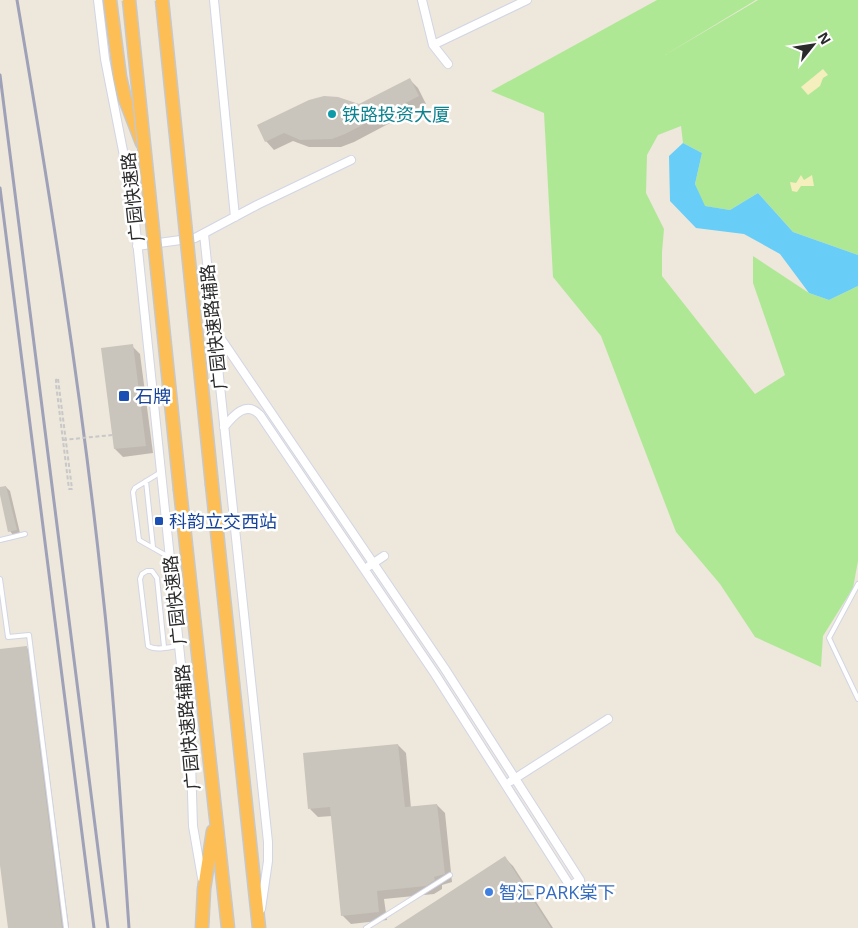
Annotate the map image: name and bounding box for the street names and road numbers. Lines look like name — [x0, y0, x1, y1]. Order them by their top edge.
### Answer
street label: 广园快速路 — [115, 151, 149, 243]
street label: 广园快速路辅路 — [194, 263, 232, 391]
street label: 广园快速路 — [157, 554, 191, 646]
street label: 广园快速路辅路 — [170, 663, 204, 791]

